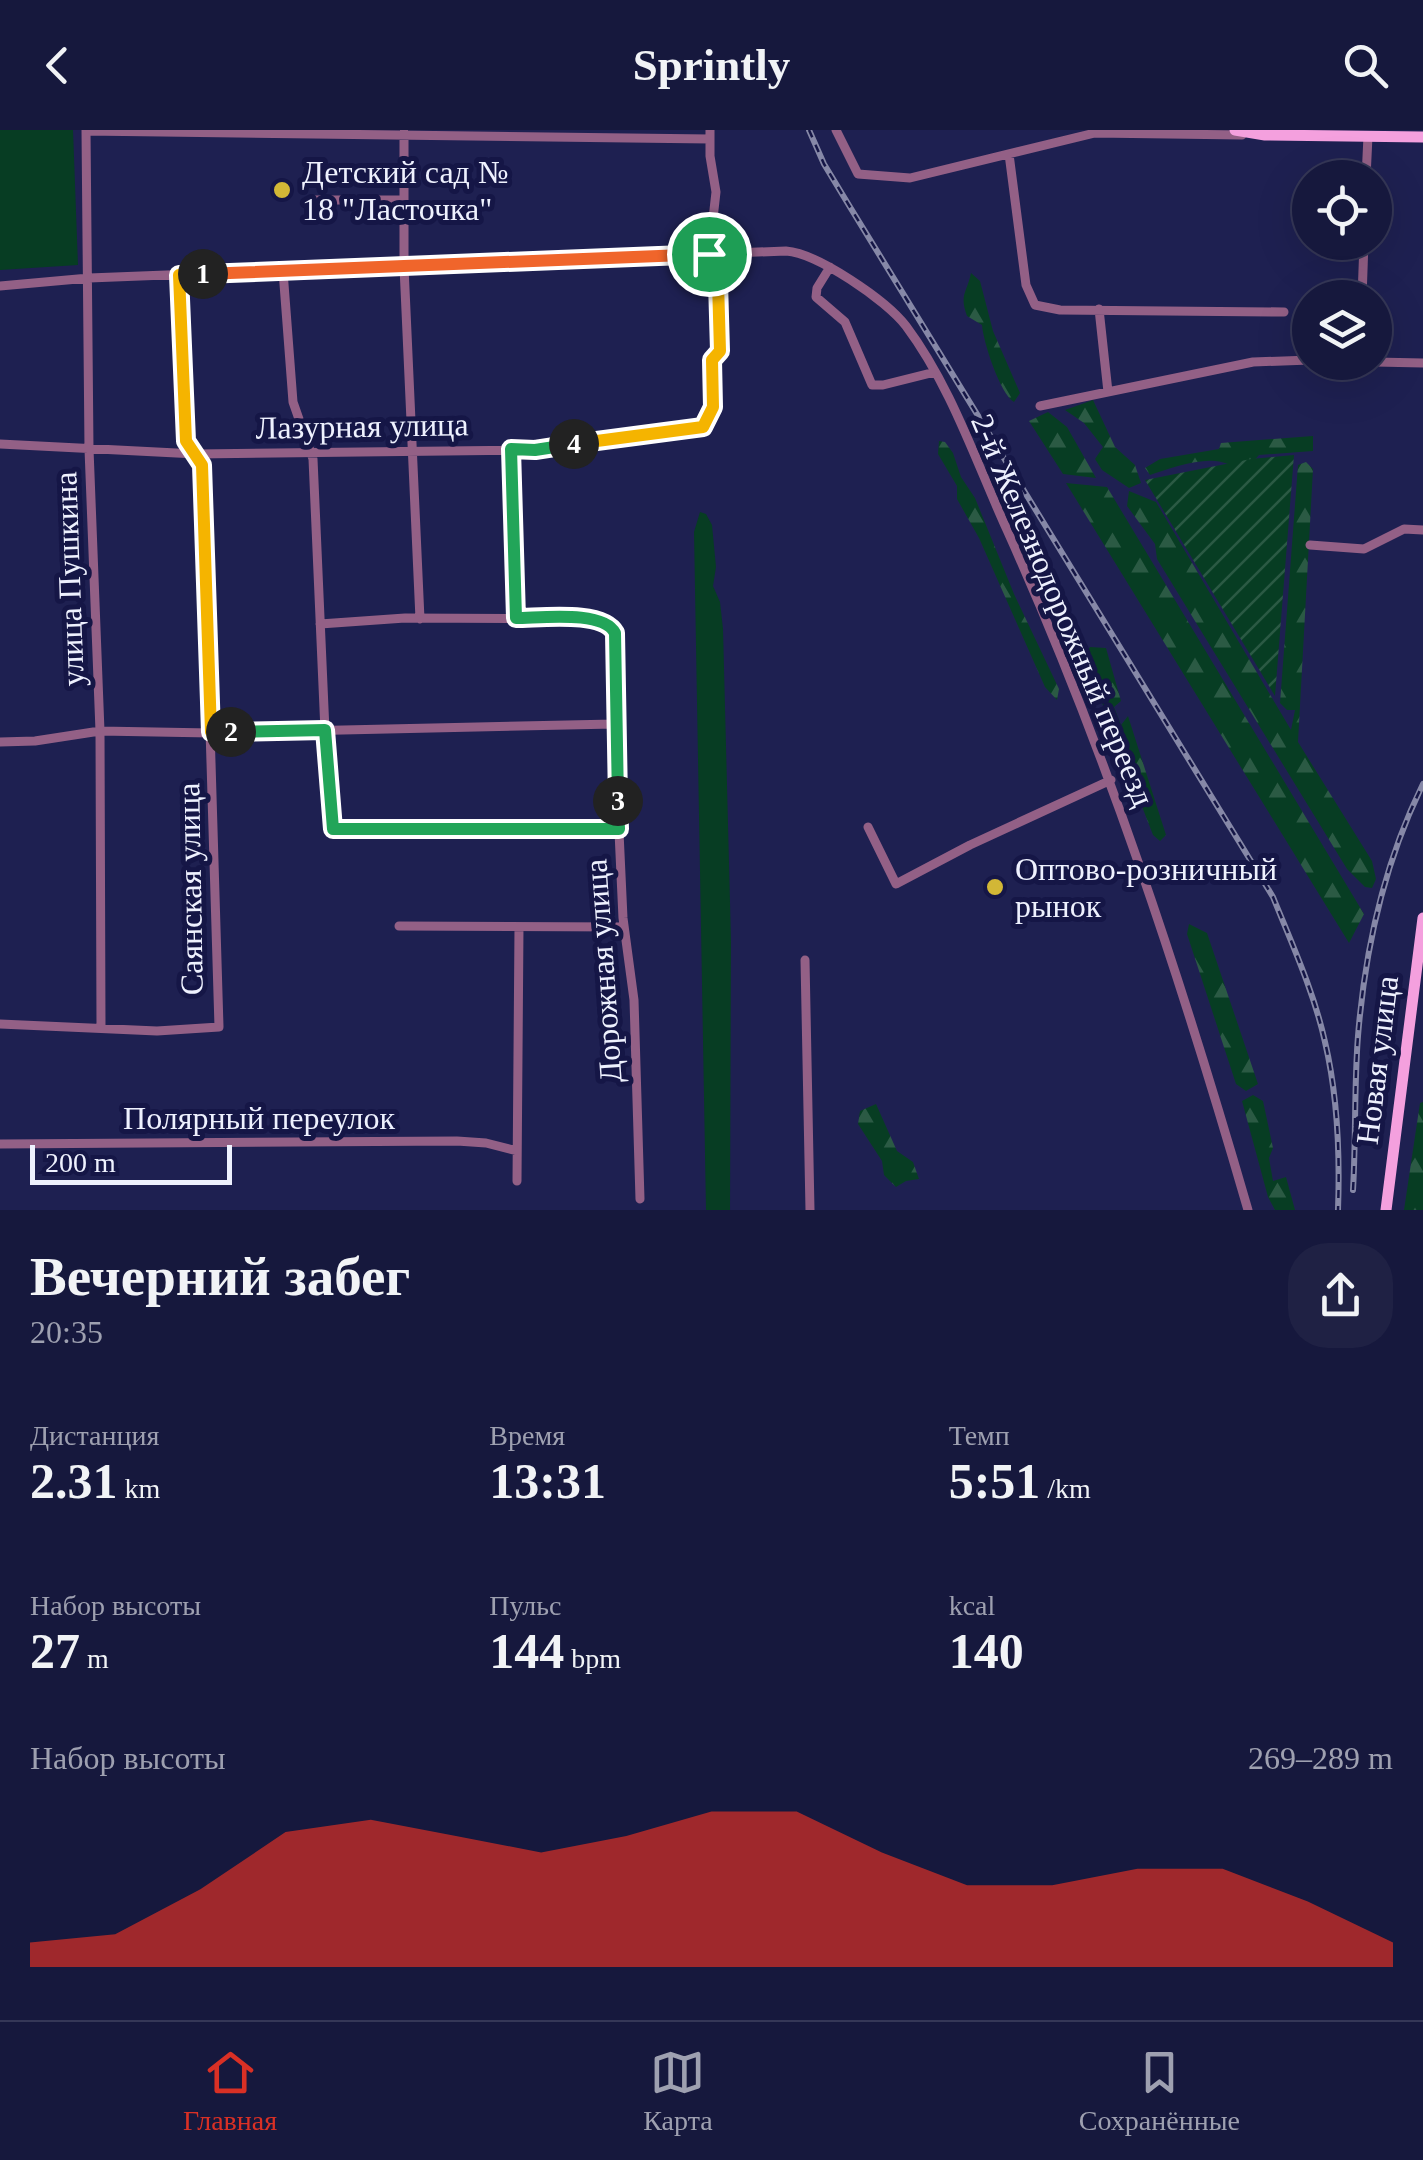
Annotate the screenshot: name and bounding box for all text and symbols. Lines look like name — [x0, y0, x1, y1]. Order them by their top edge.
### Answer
icon: back — [30, 38, 85, 93]
icon: search — [1338, 38, 1393, 93]
text: Sprintly — [633, 40, 790, 90]
place label: Детский сад № 18 "Ласточка" — [302, 154, 508, 227]
map controls — [1292, 160, 1392, 380]
button: locate — [1292, 160, 1392, 260]
marker: Детский сад № 18 "Ласточка" — [271, 179, 293, 201]
pin — [667, 212, 752, 297]
icon: arrive — [682, 227, 737, 282]
pin: 1 — [178, 249, 228, 299]
text: 1 — [196, 258, 210, 289]
button: layers — [1292, 280, 1392, 380]
street label: Лазурная улица — [255, 406, 469, 446]
street label: 2-й Железнодорожный переезд — [964, 409, 1162, 811]
pin: 4 — [549, 419, 599, 469]
text: 4 — [567, 428, 581, 459]
street label: улица Пушкина — [47, 471, 91, 687]
pin: 2 — [206, 707, 256, 757]
text: 2 — [224, 716, 238, 747]
pin: 3 — [593, 776, 643, 826]
street label: Саянская улица — [170, 782, 210, 996]
text: 3 — [611, 785, 625, 816]
place label: Оптово-розничный рынок — [1015, 851, 1277, 924]
street label: Дорожная улица — [577, 858, 629, 1084]
marker: Оптово-розничный рынок — [984, 876, 1006, 898]
street label: Новая улица — [1349, 974, 1405, 1146]
street label: Полярный переулок — [123, 1100, 395, 1136]
scale bar — [30, 1140, 232, 1184]
text: 200 m — [45, 1147, 116, 1178]
button: share — [1288, 1243, 1393, 1348]
text: Вечерний забег — [30, 1246, 410, 1307]
text: 20:35 — [30, 1314, 103, 1350]
text: Дистанция — [30, 1420, 159, 1451]
text: Время — [489, 1420, 565, 1451]
text: Темп — [949, 1420, 1010, 1451]
text: 2.31 — [30, 1453, 118, 1509]
text: 13:31 — [489, 1453, 606, 1509]
text: 5:51 — [949, 1453, 1040, 1509]
text: km — [118, 1473, 160, 1504]
text: /km — [1040, 1473, 1091, 1504]
text: Набор высоты — [30, 1590, 201, 1621]
text: Пульс — [489, 1590, 562, 1621]
text: kcal — [949, 1590, 995, 1621]
text: 27 — [30, 1623, 80, 1679]
text: 144 — [489, 1623, 564, 1679]
text: 140 — [949, 1623, 1024, 1679]
text: m — [80, 1643, 109, 1674]
text: bpm — [564, 1643, 621, 1674]
text: Набор высоты — [30, 1740, 225, 1776]
text: 269–289 m — [1248, 1740, 1393, 1776]
tab: Главная — [183, 2045, 277, 2137]
tab: Карта — [643, 2045, 713, 2137]
tab: Сохранённые — [1079, 2045, 1240, 2137]

